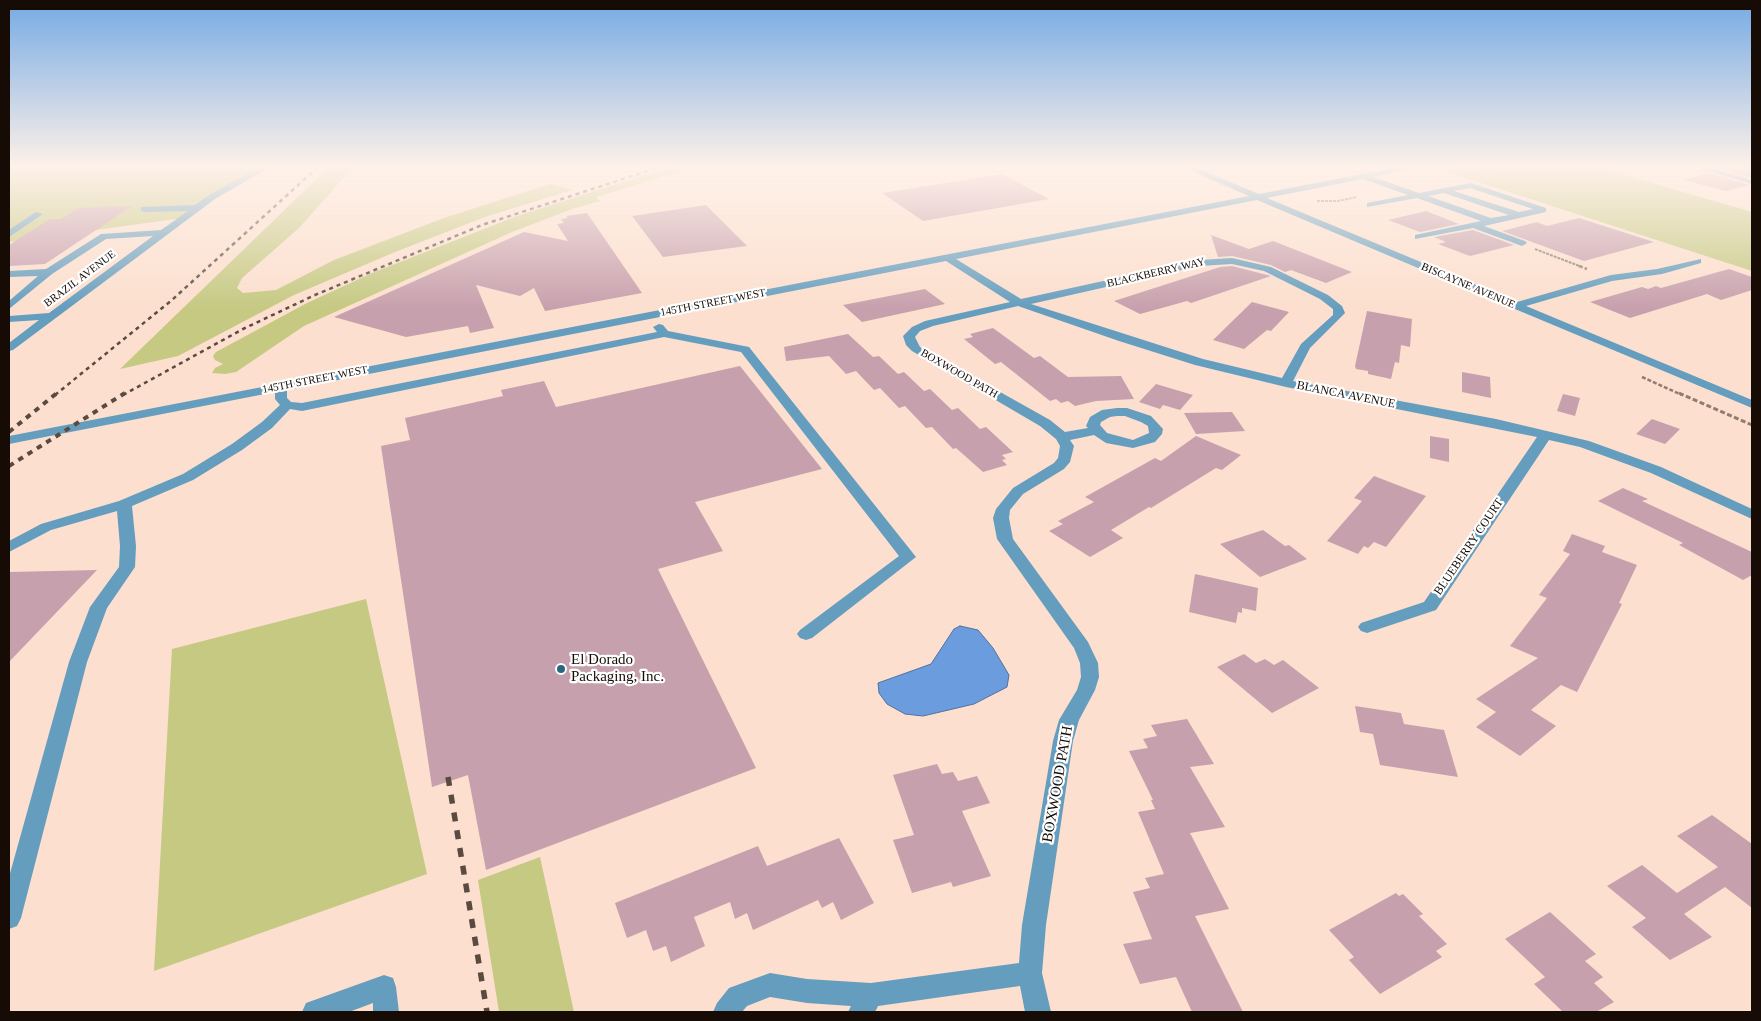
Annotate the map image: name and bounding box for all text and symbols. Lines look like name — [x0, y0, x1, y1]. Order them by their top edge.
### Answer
street label: BRAZIL AVENUE — [42, 248, 118, 310]
street label: BLACKBERRY WAY — [1106, 255, 1206, 291]
street label: BISCAYNE AVENUE — [1419, 260, 1517, 312]
street label: 145TH STREET WEST — [659, 286, 767, 320]
street label: BOXWOOD PATH — [918, 347, 1000, 401]
street label: 145TH STREET WEST — [261, 363, 369, 397]
street label: BLANCA AVENUE — [1295, 378, 1397, 412]
street label: BLUEBERRY COURT — [1431, 496, 1507, 598]
place label: El Dorado Packaging, Inc. — [571, 651, 664, 686]
marker: El Dorado Packaging, Inc. — [555, 663, 567, 675]
street label: BOXWOOD PATH — [1039, 724, 1077, 844]

